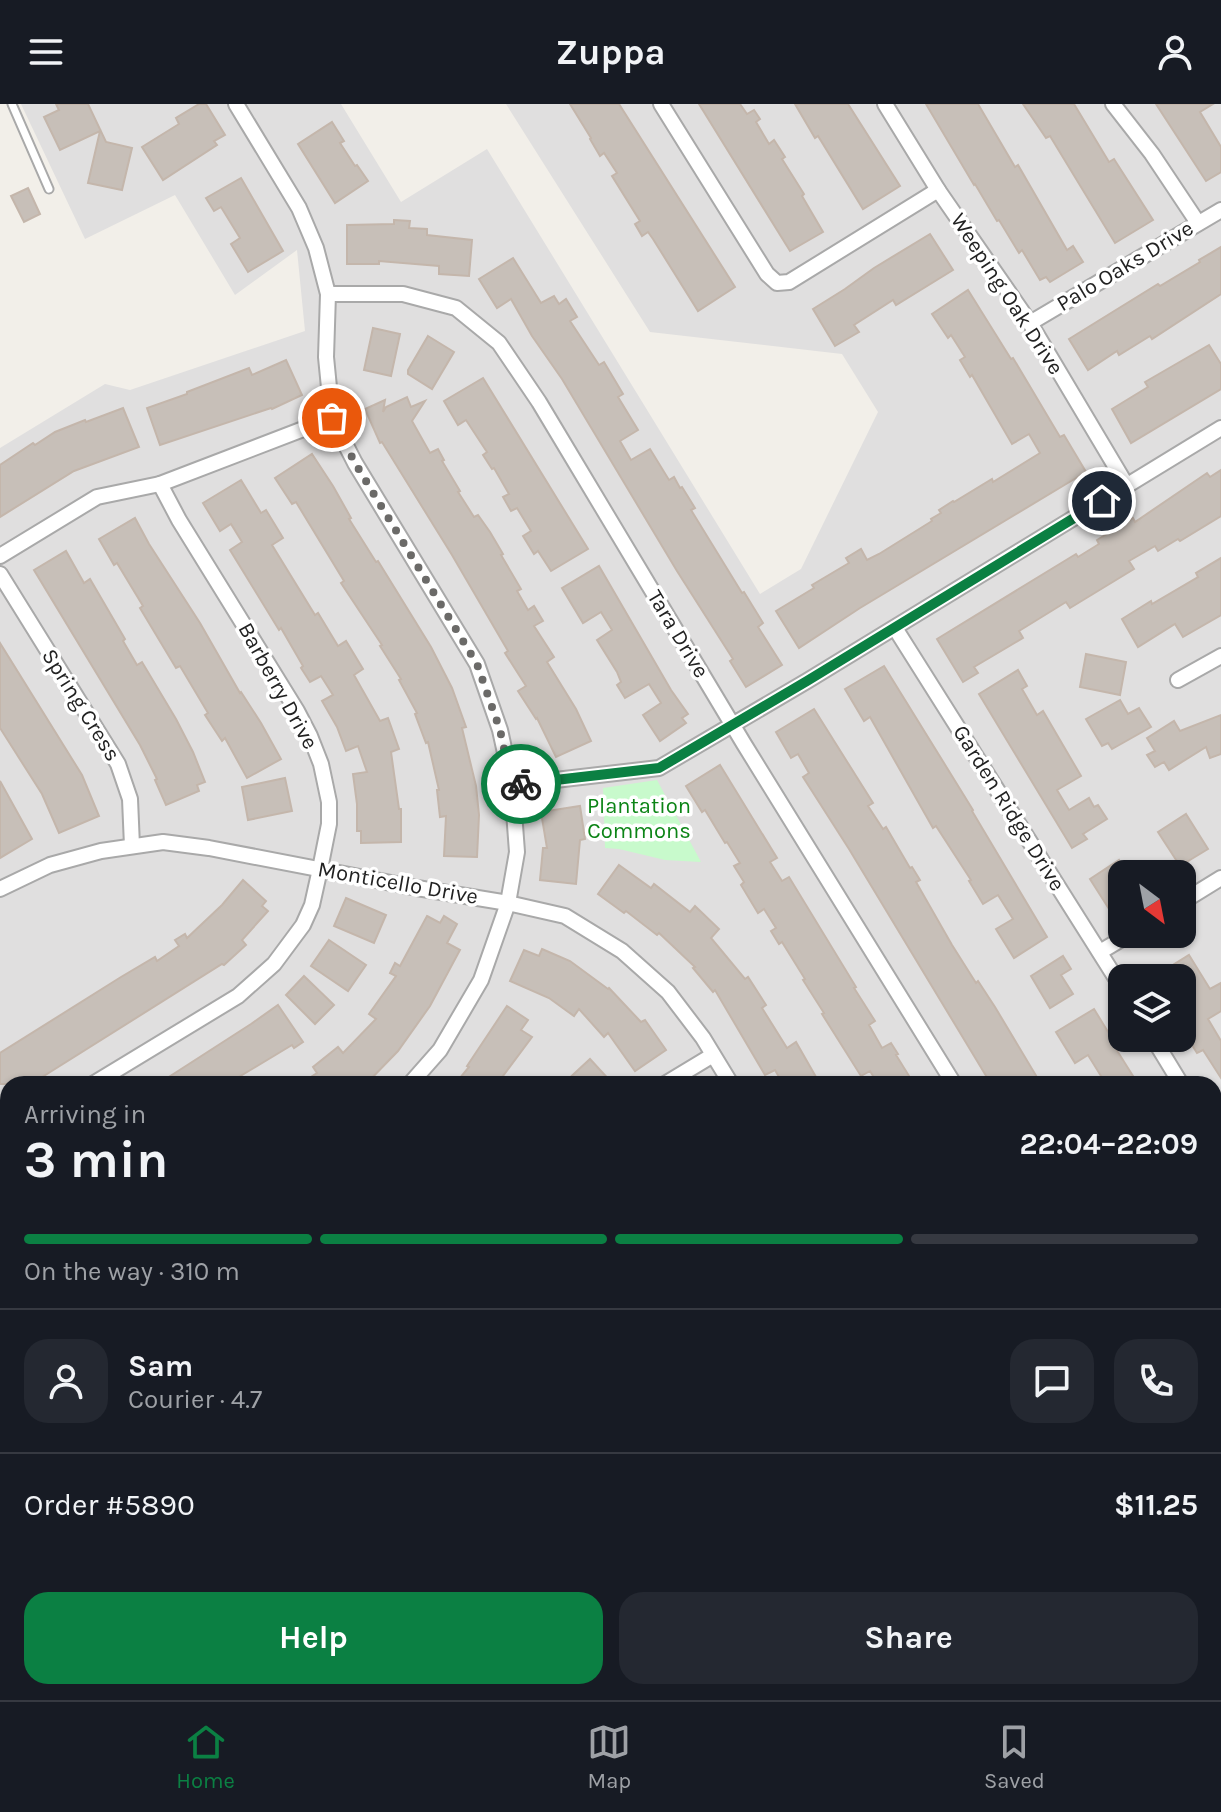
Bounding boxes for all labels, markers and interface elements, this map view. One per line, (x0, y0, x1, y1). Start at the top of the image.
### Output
icon: menu (24, 30, 68, 74)
icon: person (1153, 30, 1197, 74)
text: Zuppa (555, 31, 666, 73)
street label: Weeping Oak Drive (945, 208, 1069, 380)
street label: Palo Oaks Drive (1052, 215, 1198, 317)
pin (298, 384, 366, 452)
icon: bag (310, 396, 354, 440)
pin (1068, 467, 1136, 535)
icon: home (1080, 479, 1124, 523)
street label: Tara Drive (642, 585, 714, 683)
street label: Barberry Drive (232, 618, 324, 754)
street label: Spring Cress (36, 644, 126, 766)
street label: Garden Ridge Drive (948, 720, 1070, 896)
courier (481, 744, 561, 824)
icon: bike (499, 762, 543, 806)
park label: Plantation Commons (587, 793, 691, 844)
street label: Monticello Drive (316, 856, 480, 910)
north arrow (1108, 860, 1196, 948)
map controls (1108, 860, 1196, 1052)
button: layers (1108, 964, 1196, 1052)
text: Arriving in (24, 1099, 146, 1130)
text: 22:04–22:09 (1019, 1126, 1198, 1162)
text: 3 min (24, 1129, 168, 1190)
text: On the way · 310 m (24, 1256, 240, 1287)
button: person (24, 1339, 108, 1423)
button: chat (1010, 1339, 1094, 1423)
button: phone (1114, 1339, 1198, 1423)
text: Sam (128, 1348, 193, 1384)
text: Courier · 4.7 (128, 1384, 262, 1415)
text: Order #5890 (24, 1487, 195, 1523)
text: $11.25 (1114, 1487, 1198, 1523)
button: Help (24, 1592, 603, 1684)
button: Share (619, 1592, 1198, 1684)
tab: Home (176, 1720, 235, 1794)
tab: Map (587, 1720, 631, 1794)
tab: Saved (984, 1720, 1045, 1794)

